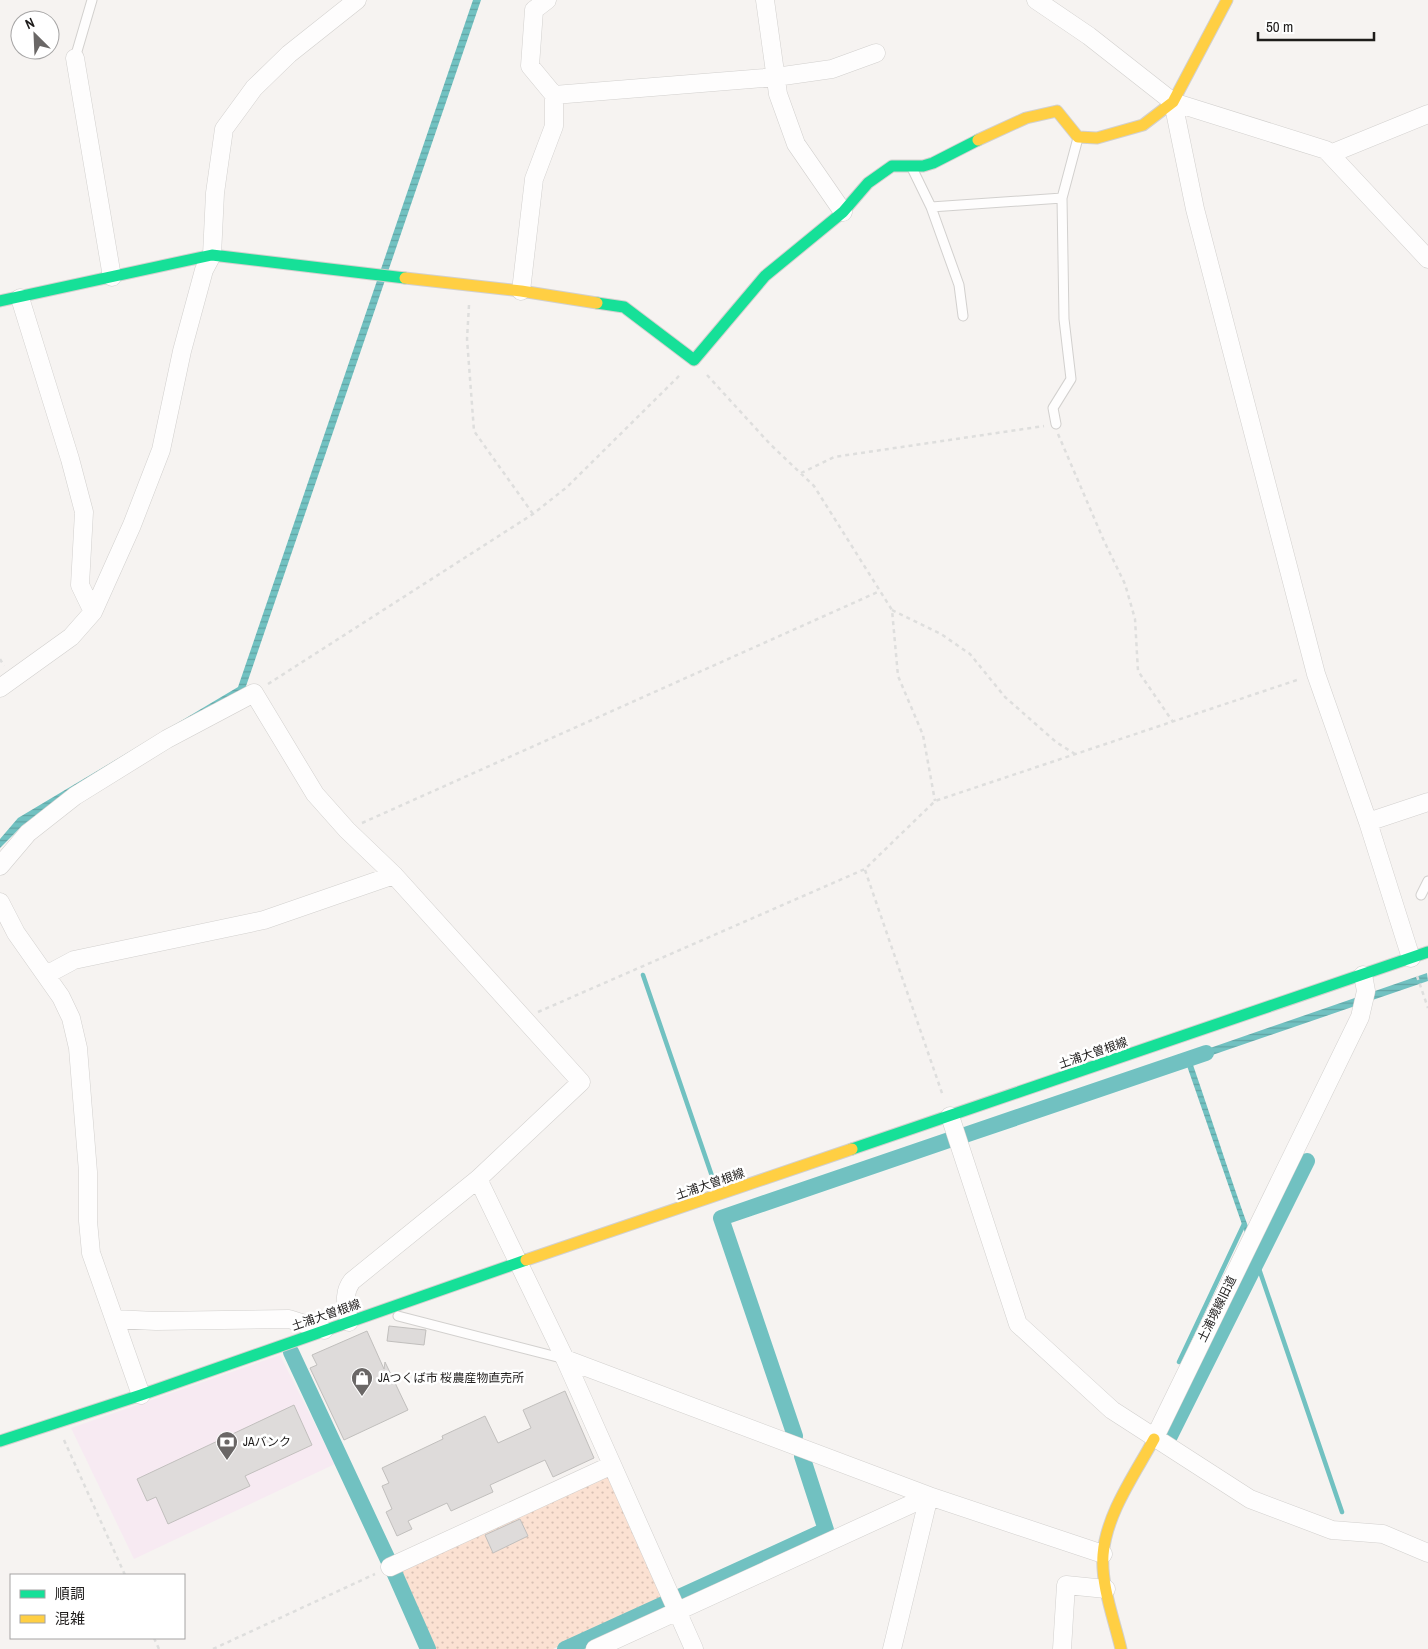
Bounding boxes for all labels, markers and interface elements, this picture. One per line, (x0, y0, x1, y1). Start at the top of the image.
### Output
north arrow (10, 10, 60, 60)
scale bar (1258, 10, 1374, 42)
text: N (22, 13, 37, 33)
text: 50 m (1266, 16, 1293, 37)
street label: 土浦大曽根線 (1056, 1034, 1130, 1072)
street label: 土浦大曽根線 (673, 1165, 747, 1203)
street label: 土浦境線旧道 (1194, 1273, 1240, 1345)
street label: 土浦大曽根線 (289, 1296, 363, 1334)
shop icon: JAつくば市 桜農産物直売所 (350, 1366, 374, 1397)
place label: JAつくば市 桜農産物直売所 (378, 1370, 524, 1386)
bank icon: JAバンク (215, 1430, 239, 1461)
place label: JAバンク (243, 1434, 291, 1450)
legend (10, 1574, 185, 1639)
text: 順調 (55, 1583, 85, 1604)
text: 混雑 (55, 1608, 85, 1629)

